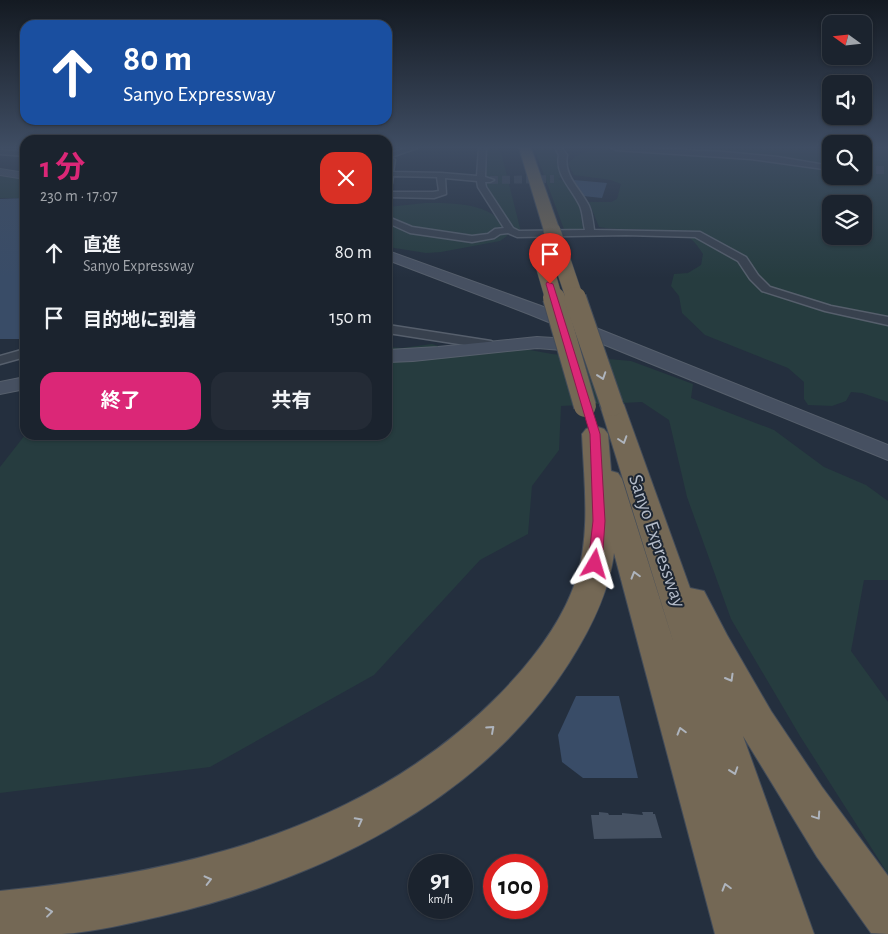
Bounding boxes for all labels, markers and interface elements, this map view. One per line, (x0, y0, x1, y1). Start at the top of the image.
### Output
north arrow (822, 15, 872, 65)
map controls (822, 15, 872, 245)
icon: ahead (40, 40, 105, 105)
text: 80 m (123, 42, 192, 77)
button: sound (822, 75, 872, 125)
text: Sanyo Expressway (123, 83, 276, 105)
button: search (822, 135, 872, 185)
button: close (320, 152, 372, 204)
text: 1 分 (40, 153, 85, 183)
text: 230 m · 17:07 (40, 188, 118, 204)
button: layers (822, 195, 872, 245)
pin (529, 233, 571, 284)
text: 直進 (83, 236, 121, 255)
icon: ahead (40, 239, 68, 267)
icon: arrive (536, 240, 564, 268)
text: 80 m (335, 243, 372, 262)
text: Sanyo Expressway (83, 258, 194, 274)
icon: arrive (40, 304, 68, 332)
text: 150 m (329, 308, 372, 327)
text: 目的地に到着 (83, 311, 197, 330)
one-way arrow (596, 371, 606, 380)
button: 終了 (40, 372, 201, 430)
button: 共有 (211, 372, 372, 430)
one-way arrow (618, 436, 628, 444)
street label: Sanyo Expressway (625, 472, 689, 610)
position arrow (568, 537, 620, 589)
one-way arrow (630, 572, 640, 580)
one-way arrow (724, 673, 734, 682)
one-way arrow (486, 726, 495, 735)
one-way arrow (676, 728, 686, 736)
one-way arrow (728, 766, 738, 774)
one-way arrow (811, 810, 820, 819)
one-way arrow (353, 817, 362, 827)
speed limit sign: 100 (483, 854, 548, 919)
text: 91 (430, 868, 451, 893)
one-way arrow (203, 875, 212, 886)
one-way arrow (722, 884, 732, 892)
text: km/h (428, 893, 453, 905)
one-way arrow (44, 907, 53, 917)

